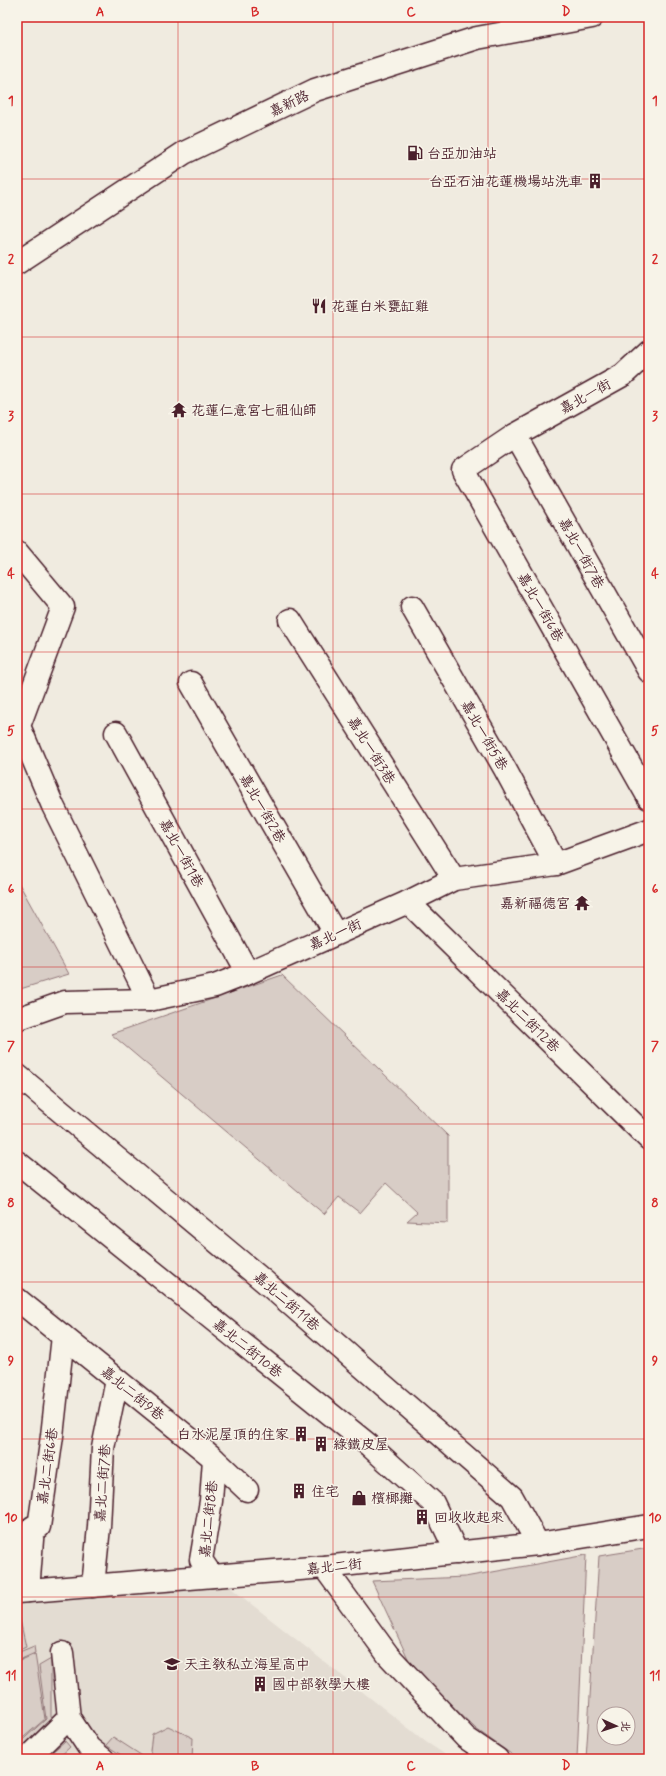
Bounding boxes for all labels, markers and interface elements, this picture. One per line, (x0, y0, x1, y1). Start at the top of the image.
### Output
text: A (96, 4, 104, 21)
text: B (251, 4, 260, 21)
text: C (406, 4, 416, 21)
text: D (562, 4, 571, 21)
street label: 嘉新路 (267, 87, 312, 121)
text: 1 (8, 93, 14, 110)
text: 1 (652, 93, 658, 110)
fuel station icon: 台亞加油站 (406, 144, 424, 162)
place label: 台亞加油站 (427, 145, 497, 163)
building icon: 台亞石油花蓮機場站洗車 (586, 172, 604, 190)
place label: 台亞石油花蓮機場站洗車 (429, 173, 583, 191)
text: 2 (8, 251, 15, 268)
text: 2 (652, 251, 659, 268)
restaurant icon: 花蓮白米甕缸雞 (310, 297, 328, 315)
place label: 花蓮白米甕缸雞 (331, 298, 429, 316)
street label: 嘉北一街 (557, 375, 614, 418)
temple icon: 花蓮仁意宮七祖仙師 (170, 401, 188, 419)
place label: 花蓮仁意宮七祖仙師 (191, 402, 317, 420)
text: 3 (8, 408, 14, 425)
text: 3 (652, 408, 658, 425)
street label: 嘉北一街7巷 (554, 515, 609, 593)
text: 4 (7, 566, 15, 583)
text: 4 (651, 566, 659, 583)
street label: 嘉北一街6巷 (513, 570, 568, 646)
street label: 嘉北一街5巷 (457, 697, 512, 775)
street label: 嘉北一街3巷 (343, 713, 400, 789)
text: 5 (7, 723, 15, 740)
text: 5 (651, 723, 659, 740)
street label: 嘉北一街2巷 (235, 771, 290, 847)
street label: 嘉北一街1巷 (155, 816, 208, 892)
text: 6 (8, 881, 15, 898)
text: 6 (652, 881, 659, 898)
temple icon: 嘉新福德宮 (573, 894, 591, 912)
place label: 嘉新福德宮 (500, 895, 570, 913)
street label: 嘉北一街 (306, 915, 365, 955)
street label: 嘉北二街12巷 (491, 985, 564, 1057)
text: 7 (7, 1038, 15, 1055)
text: 7 (651, 1038, 659, 1055)
text: 8 (7, 1195, 15, 1212)
text: 8 (651, 1195, 659, 1212)
street label: 嘉北二街11巷 (249, 1268, 324, 1336)
street label: 嘉北二街10巷 (209, 1315, 287, 1383)
text: 9 (8, 1353, 15, 1370)
text: 9 (652, 1353, 659, 1370)
street label: 嘉北二街9巷 (97, 1363, 169, 1426)
building icon: 白水泥屋頂的住家 (292, 1425, 310, 1443)
street label: 嘉北二街6巷 (34, 1426, 62, 1506)
place label: 白水泥屋頂的住家 (177, 1426, 289, 1444)
building icon: 綠鐵皮屋 (312, 1435, 330, 1453)
place label: 綠鐵皮屋 (333, 1436, 389, 1454)
street label: 嘉北二街7巷 (91, 1442, 115, 1523)
street label: 嘉北二街8巷 (196, 1478, 222, 1559)
building icon: 住宅 (290, 1482, 308, 1500)
place label: 住宅 (311, 1483, 339, 1501)
shop icon: 檳榔攤 (350, 1489, 368, 1507)
place label: 檳榔攤 (371, 1490, 413, 1508)
building icon: 回收收起來 (413, 1508, 431, 1526)
place label: 回收收起來 (434, 1509, 504, 1527)
text: 10 (4, 1510, 18, 1527)
text: 10 (648, 1510, 662, 1527)
street label: 嘉北二街 (305, 1555, 363, 1579)
school or university icon: 天主教私立海星高中 (163, 1655, 181, 1673)
place label: 天主教私立海星高中 (184, 1656, 310, 1674)
text: 11 (5, 1668, 17, 1685)
text: 11 (649, 1668, 661, 1685)
building icon: 國中部教學大樓 (251, 1675, 269, 1693)
place label: 國中部教學大樓 (272, 1676, 370, 1694)
north arrow (596, 1706, 636, 1746)
text: 北 (618, 1721, 632, 1732)
text: A (96, 1758, 104, 1775)
text: B (251, 1758, 260, 1775)
text: C (406, 1758, 416, 1775)
text: D (562, 1758, 571, 1775)

